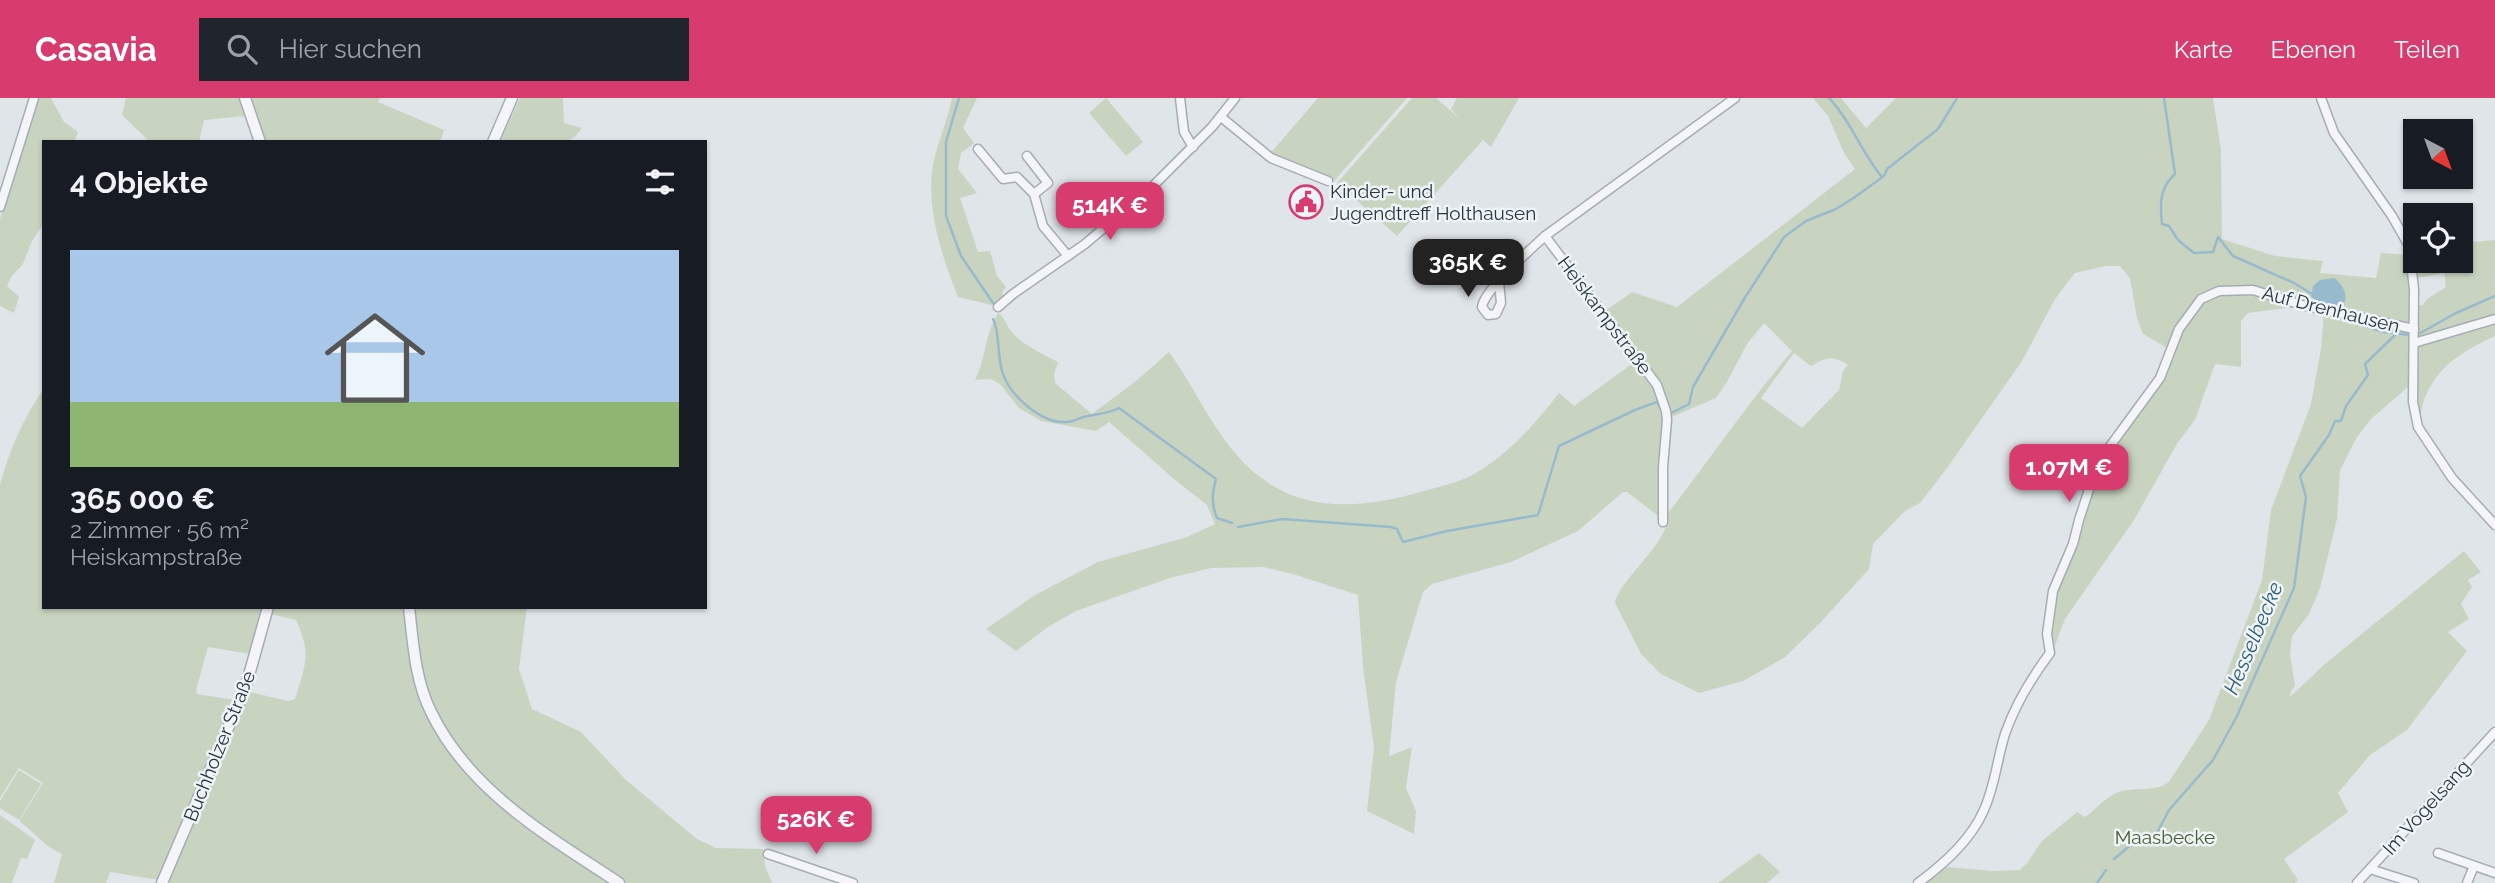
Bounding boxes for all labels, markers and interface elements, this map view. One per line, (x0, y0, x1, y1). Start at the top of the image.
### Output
search box (199, 18, 689, 81)
text: Casavia (35, 30, 157, 69)
icon: search (223, 30, 261, 68)
text: Hier suchen (279, 34, 422, 64)
text: Karte (2174, 35, 2233, 64)
text: Ebenen (2271, 35, 2356, 64)
text: Teilen (2394, 35, 2460, 64)
north arrow (2403, 119, 2473, 189)
map controls (2403, 119, 2473, 273)
icon: filters (641, 163, 679, 201)
text: 4 Objekte (70, 165, 208, 200)
place label: Kinder- und Jugendtreff Holthausen (1330, 180, 1536, 224)
pin: 514K € (1053, 183, 1167, 242)
public building icon: Kinder- und Jugendtreff Holthausen (1287, 183, 1325, 221)
text: 514K € (1072, 191, 1148, 218)
button: locate (2403, 203, 2473, 273)
pin: 365K € (1411, 240, 1525, 299)
text: 365K € (1429, 248, 1507, 275)
street label: Heiskampstraße (1553, 252, 1657, 378)
street label: Auf Drenhausen (2260, 281, 2402, 337)
icon: home (312, 295, 438, 421)
pin: 1.07M € (2004, 444, 2134, 504)
text: 1.07M € (2025, 453, 2113, 480)
text: 365 000 € (70, 481, 215, 516)
text: 2 Zimmer · 56 m² (70, 516, 249, 543)
text: Heiskampstraße (70, 543, 242, 570)
water label: Hesselbecke (2218, 578, 2288, 698)
street label: Buchholzer Straße (179, 667, 259, 825)
street label: Im Vogelsang (2378, 755, 2474, 859)
pin: 526K € (759, 796, 873, 856)
text: 526K € (777, 805, 855, 832)
park label: Maasbecke (2115, 826, 2215, 848)

